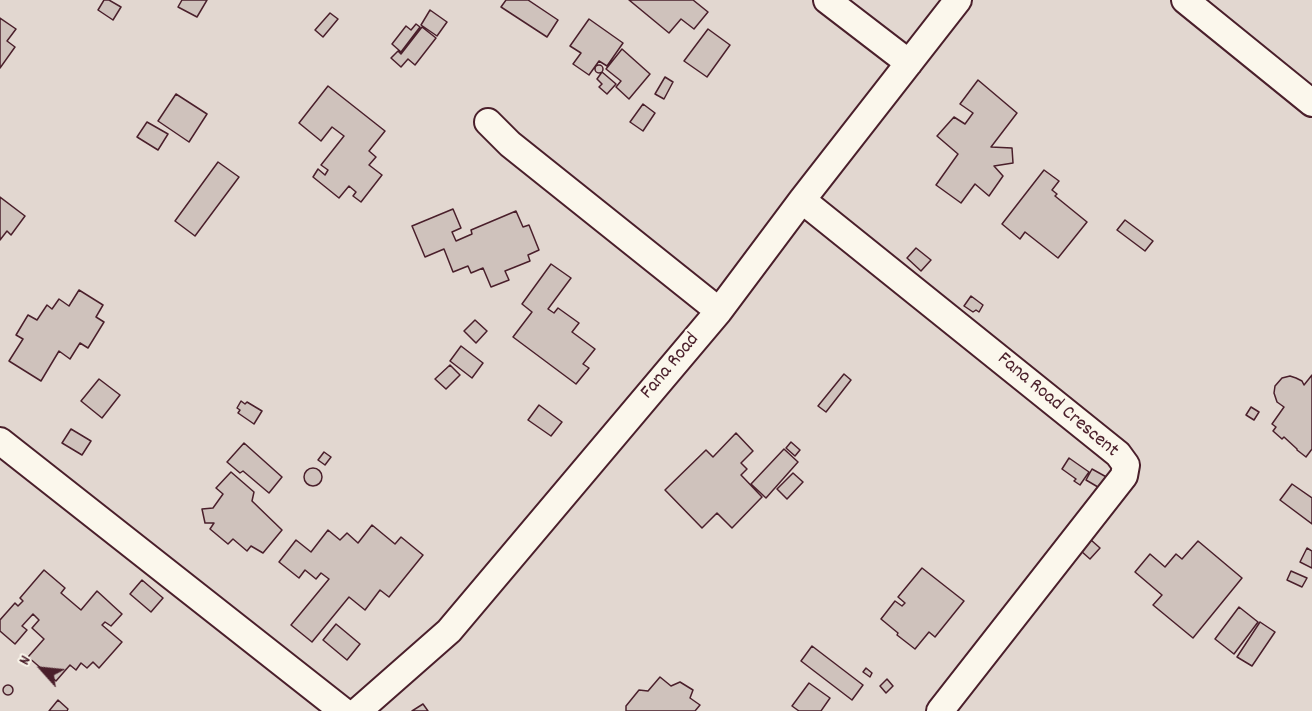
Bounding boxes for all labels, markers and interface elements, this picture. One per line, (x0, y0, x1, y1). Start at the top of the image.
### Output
street label: Fana Road (636, 329, 706, 405)
street label: Fana Road Crescent (991, 348, 1123, 464)
north arrow (12, 639, 72, 699)
text: N (13, 652, 38, 669)

